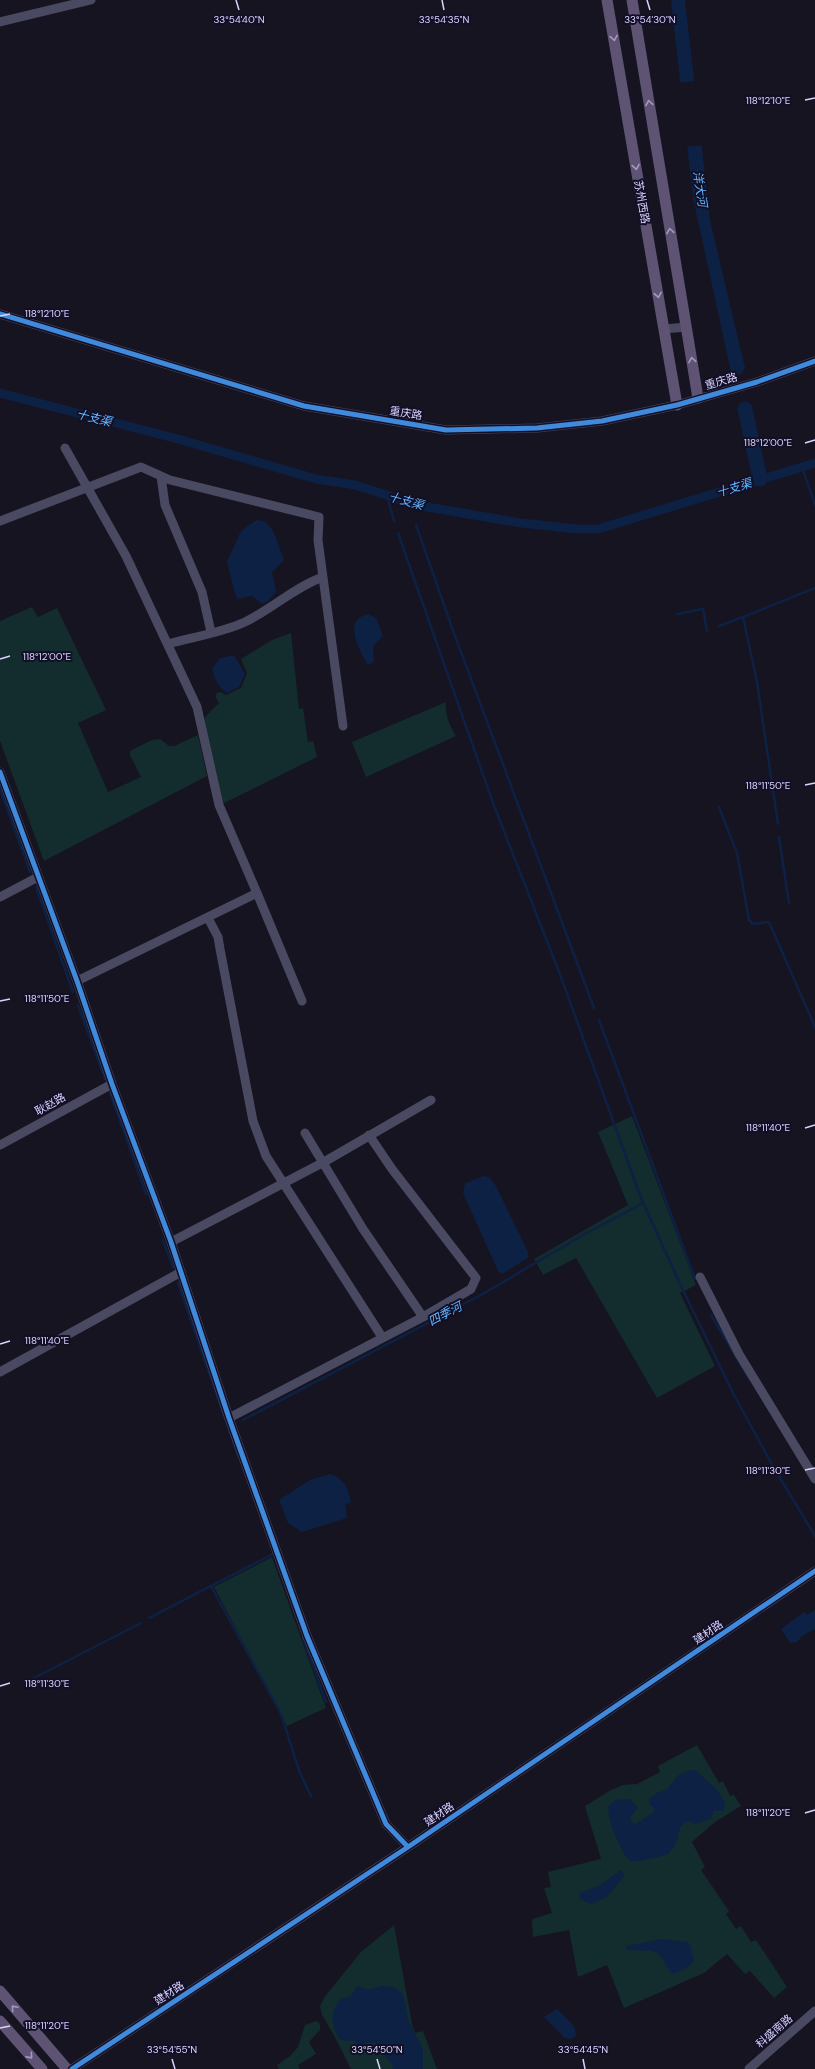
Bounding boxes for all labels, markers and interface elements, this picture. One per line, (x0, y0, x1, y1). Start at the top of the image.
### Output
text: 33°54'40"N (213, 13, 265, 26)
text: 33°54'35"N (419, 13, 469, 26)
text: 33°54'30"N (624, 13, 676, 26)
one-way arrow (609, 35, 617, 42)
text: 118°12'10"E (746, 94, 791, 107)
one-way arrow (645, 100, 654, 106)
one-way arrow (631, 163, 640, 170)
water label: 洋大河 (689, 170, 711, 210)
street label: 苏州西路 (631, 179, 653, 225)
one-way arrow (666, 228, 675, 234)
one-way arrow (653, 292, 662, 298)
text: 118°12'10"E (25, 307, 70, 320)
one-way arrow (688, 356, 697, 363)
street label: 重庆路 (703, 370, 739, 392)
street label: 重庆路 (389, 404, 423, 422)
water label: 十支渠 (75, 406, 115, 431)
text: 118°12'00"E (744, 436, 793, 449)
water label: 十支渠 (714, 475, 755, 501)
water label: 十支渠 (387, 489, 427, 514)
text: 118°12'00"E (23, 650, 72, 663)
text: 118°11'50"E (746, 779, 791, 792)
text: 118°11'50"E (25, 992, 70, 1005)
street label: 耿赵路 (32, 1090, 68, 1118)
text: 118°11'40"E (746, 1121, 791, 1134)
water label: 四季河 (425, 1298, 466, 1330)
text: 118°11'40"E (25, 1334, 70, 1347)
text: 118°11'30"E (746, 1464, 791, 1477)
street label: 建材路 (690, 1617, 726, 1647)
text: 118°11'30"E (25, 1677, 70, 1690)
street label: 建材路 (421, 1799, 457, 1829)
text: 118°11'20"E (746, 1806, 791, 1819)
street label: 建材路 (151, 1978, 187, 2008)
one-way arrow (12, 2005, 19, 2012)
street label: 科盛南路 (753, 2011, 795, 2051)
text: 118°11'20"E (25, 2019, 70, 2032)
text: 33°54'55"N (147, 2043, 197, 2056)
text: 33°54'50"N (351, 2043, 403, 2056)
text: 33°54'45"N (558, 2043, 608, 2056)
one-way arrow (25, 2051, 32, 2058)

